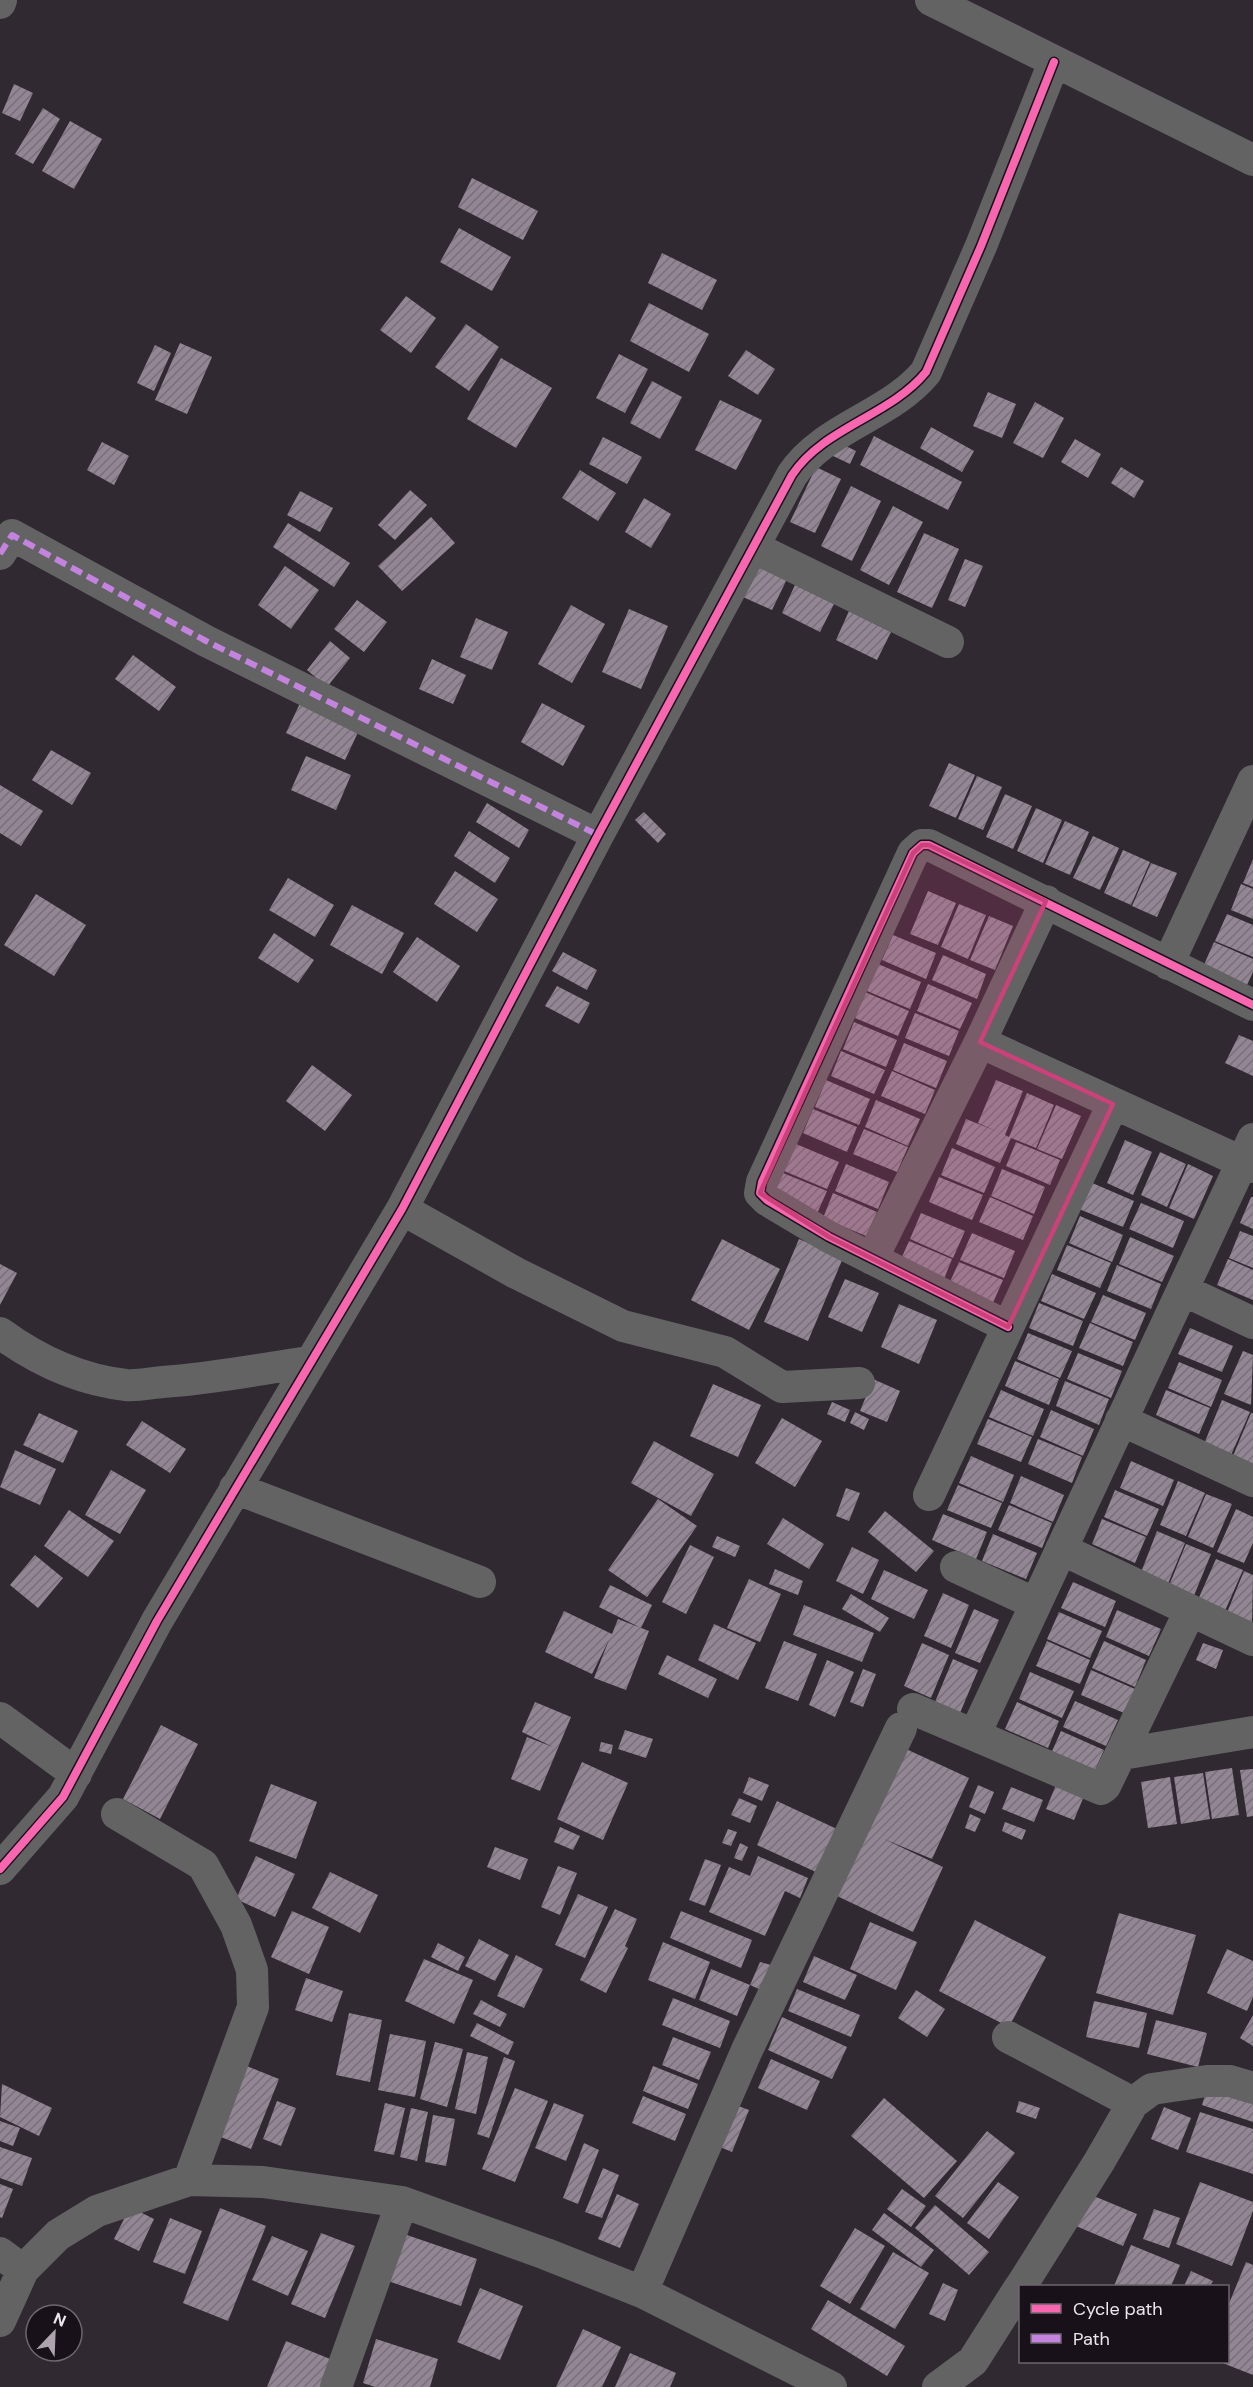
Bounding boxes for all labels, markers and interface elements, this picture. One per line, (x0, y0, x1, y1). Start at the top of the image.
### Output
legend (1019, 2285, 1229, 2363)
text: Cycle path (1073, 2297, 1163, 2321)
north arrow (24, 2303, 84, 2363)
text: N (50, 2308, 69, 2332)
text: Path (1073, 2327, 1110, 2351)

